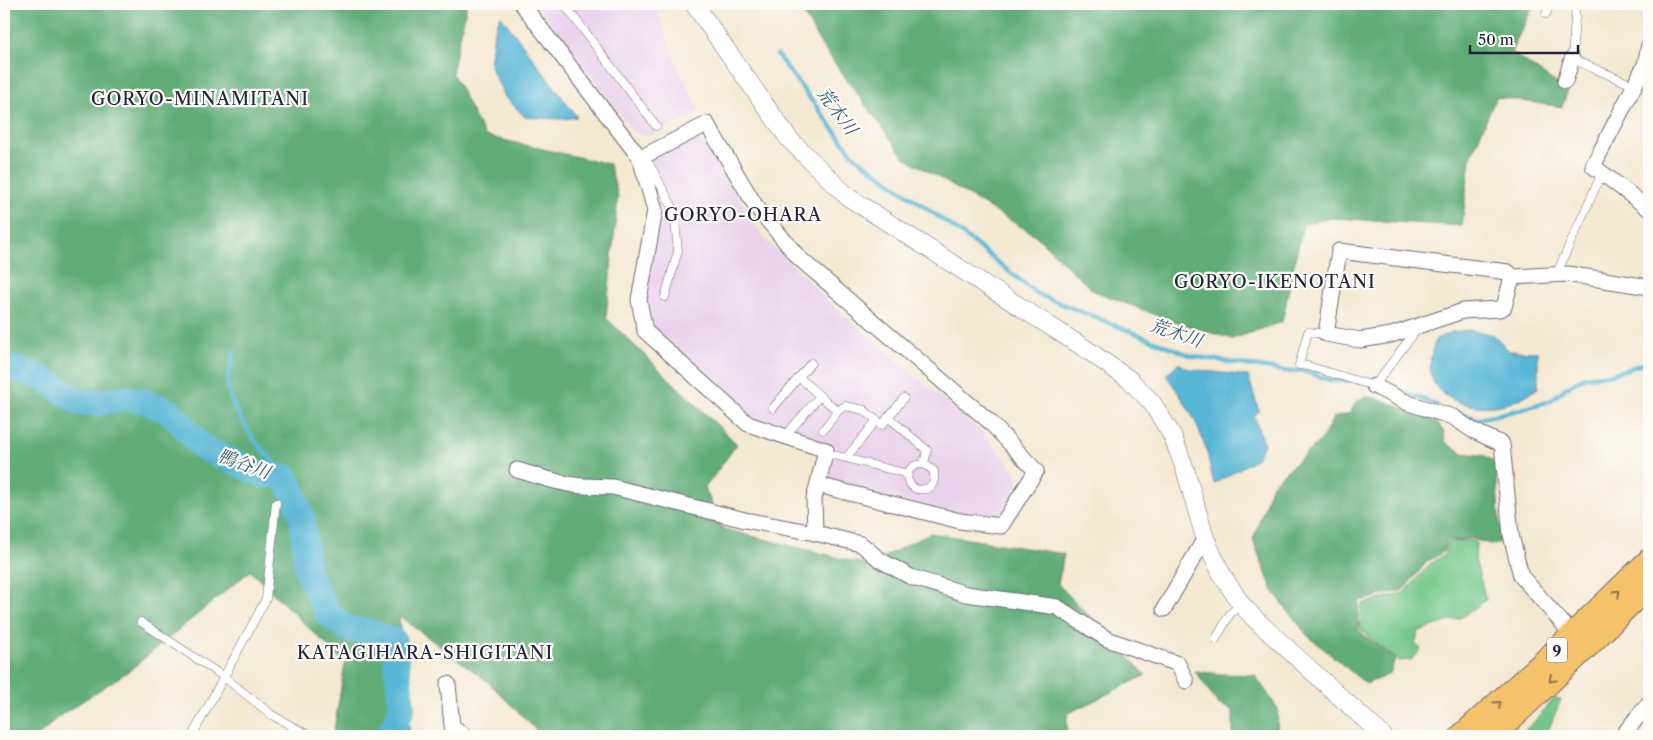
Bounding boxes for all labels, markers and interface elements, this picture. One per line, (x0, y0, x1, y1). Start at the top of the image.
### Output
scale bar (1470, 22, 1578, 54)
text: 50 m (1478, 30, 1514, 49)
water label: 荒木川 (812, 83, 863, 141)
district label: GORYO-MINAMITANI (91, 88, 309, 110)
district label: GORYO-OHARA (664, 204, 822, 226)
district label: GORYO-IKENOTANI (1174, 271, 1376, 293)
water label: 荒木川 (1147, 314, 1207, 353)
water label: 鴨谷川 (215, 444, 275, 484)
one-way arrow (1611, 589, 1620, 598)
road number: 9 (1547, 638, 1567, 662)
district label: KATAGIHARA-SHIGITANI (297, 642, 553, 664)
one-way arrow (1548, 673, 1557, 682)
one-way arrow (1493, 701, 1502, 710)

